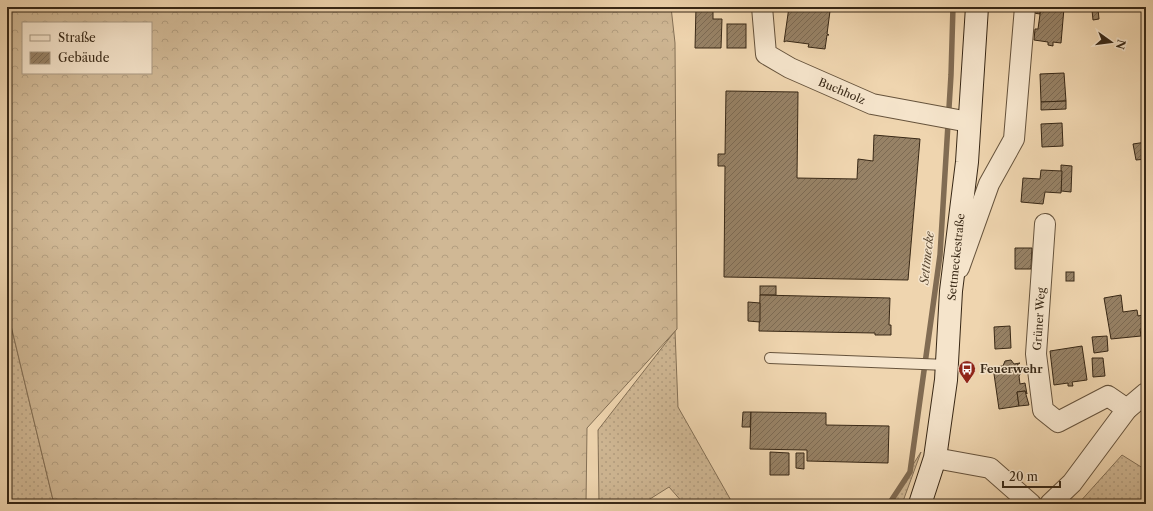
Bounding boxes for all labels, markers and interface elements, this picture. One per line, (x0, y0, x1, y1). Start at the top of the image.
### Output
legend (22, 22, 152, 74)
north arrow (1091, 22, 1131, 62)
text: Straße (58, 30, 96, 45)
text: N (1113, 38, 1129, 51)
text: Gebäude (58, 50, 110, 65)
street label: Buchholz (816, 75, 868, 107)
street label: Settmeckestraße (944, 213, 968, 301)
water label: Settmecke (916, 229, 937, 286)
street label: Grüner Weg (1030, 287, 1048, 351)
bus stop icon: Feuerwehr (957, 359, 977, 384)
place label: Feuerwehr (980, 362, 1043, 376)
scale bar (1003, 463, 1060, 489)
text: 20 m (1009, 469, 1038, 484)

